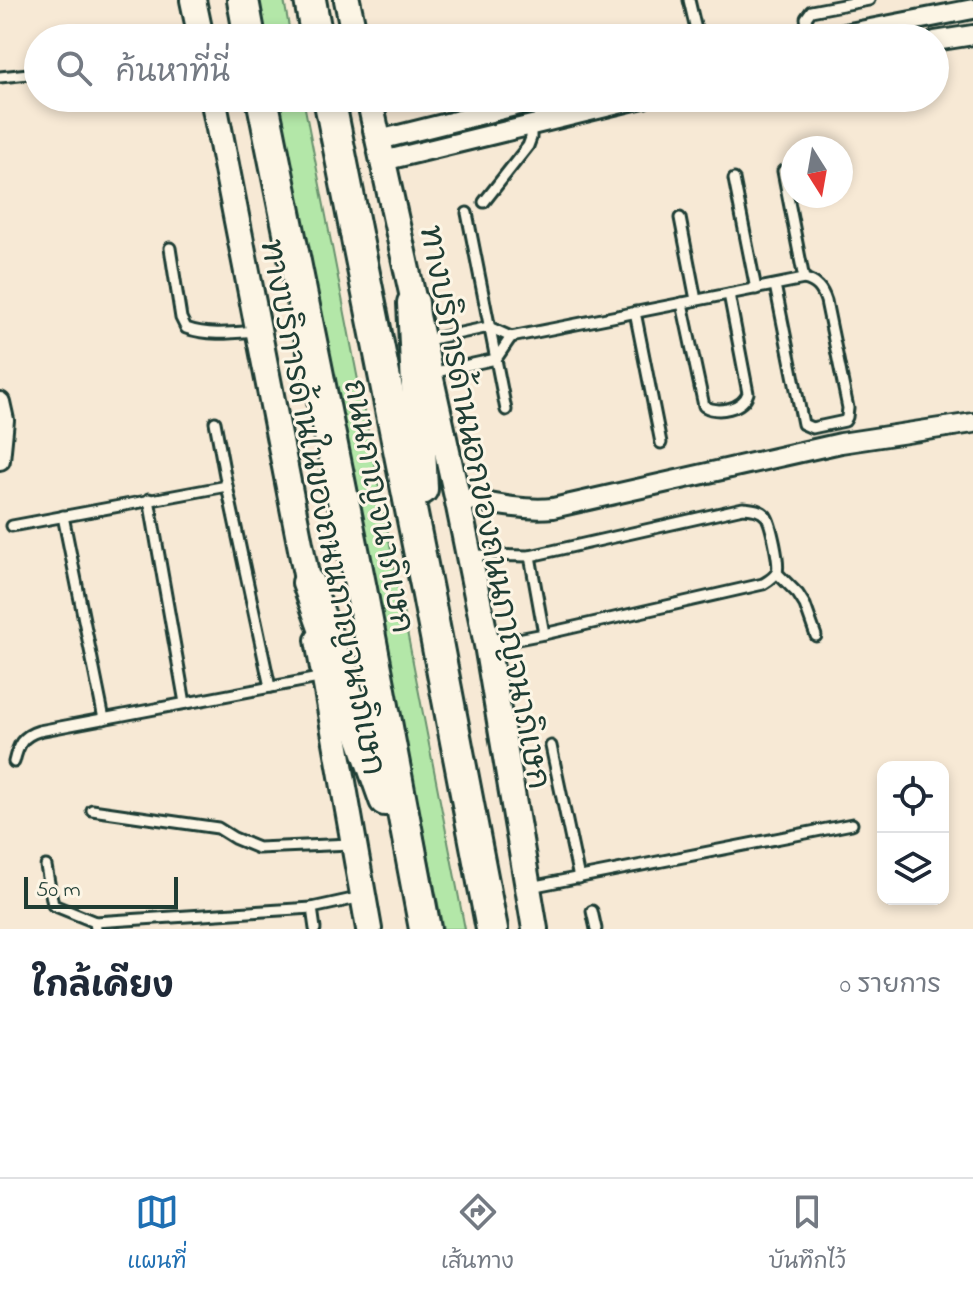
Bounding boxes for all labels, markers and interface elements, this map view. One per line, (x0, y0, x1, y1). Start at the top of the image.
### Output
search box (24, 24, 949, 112)
icon: search (52, 46, 96, 90)
text: ค้นหาที่นี่ (116, 52, 230, 96)
north arrow (781, 136, 853, 208)
street label: ทางบริการด้านนอกของถนนกาญจนาภิเษก (405, 222, 561, 794)
street label: ทางบริการด้านในของถนนกาญจนาภิเษก (245, 235, 397, 780)
street label: ถนนกาญจนาภิเษก (329, 376, 424, 638)
map controls (877, 761, 949, 905)
button: locate (877, 761, 949, 833)
button: layers (877, 833, 949, 905)
scale bar (24, 873, 178, 909)
text: 50 m (36, 875, 81, 907)
text: ใกล้เคียง (32, 963, 174, 1013)
text: 0 รายการ (840, 967, 941, 1005)
tab: แผนที่ (127, 1190, 187, 1279)
tab: เส้นทาง (441, 1190, 514, 1279)
tab: บันทึกไว้ (768, 1190, 846, 1279)

